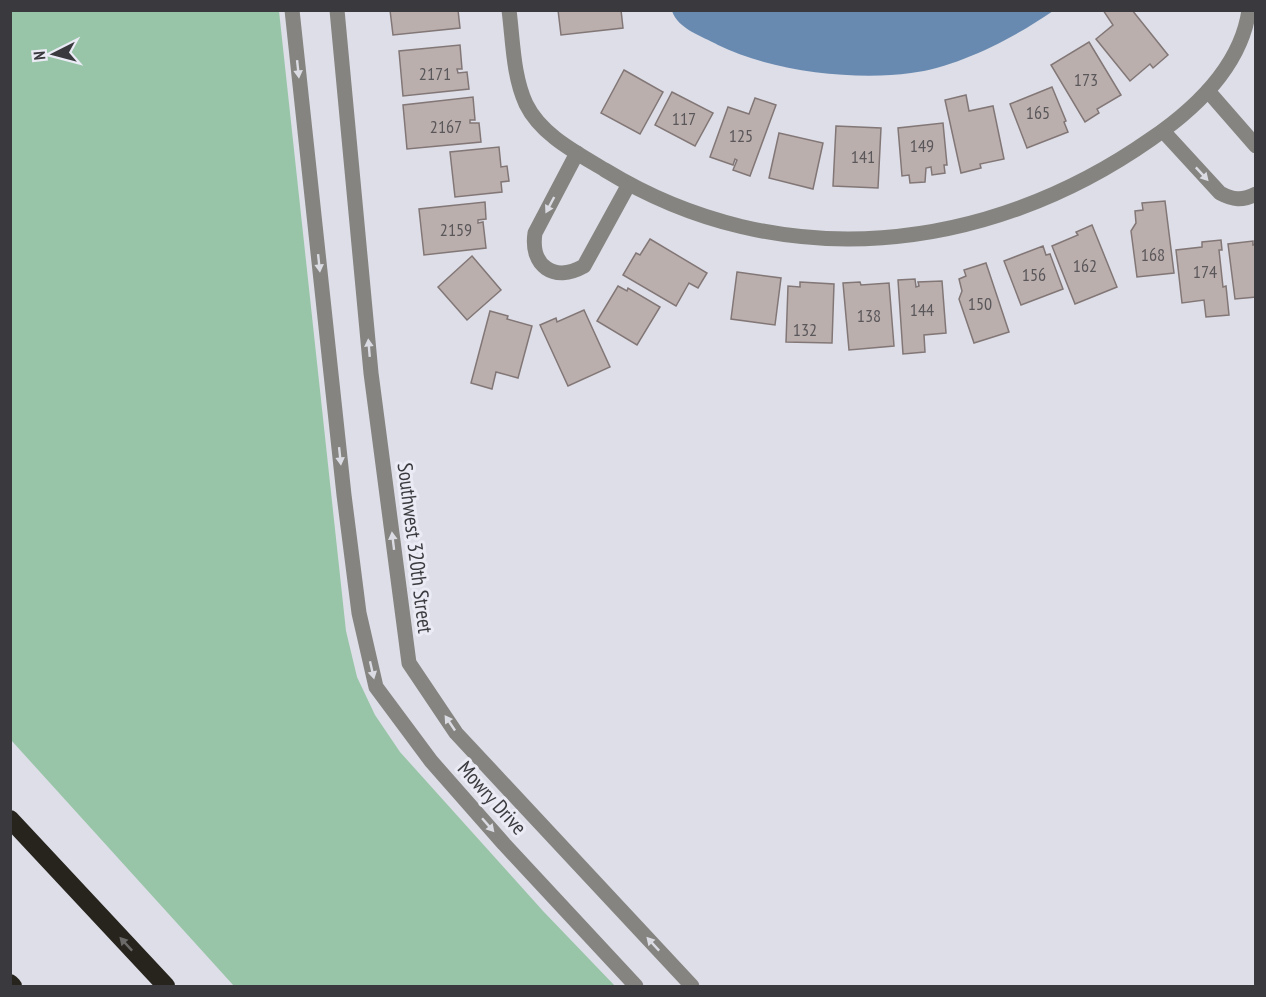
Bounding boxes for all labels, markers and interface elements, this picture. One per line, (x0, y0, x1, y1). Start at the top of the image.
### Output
north arrow (24, 24, 84, 84)
text: N (29, 50, 49, 61)
one-way arrow (294, 59, 303, 78)
house number: 2171 (419, 62, 451, 85)
house number: 173 (1074, 68, 1098, 91)
house number: 165 (1026, 101, 1050, 124)
house number: 117 (672, 107, 696, 130)
house number: 2167 (430, 115, 462, 138)
house number: 125 (729, 124, 753, 147)
house number: 149 (910, 134, 934, 157)
house number: 141 (851, 145, 875, 168)
one-way arrow (1195, 167, 1209, 182)
one-way arrow (545, 197, 555, 214)
house number: 2159 (440, 218, 472, 241)
house number: 168 (1141, 243, 1165, 266)
one-way arrow (314, 253, 324, 272)
house number: 162 (1073, 254, 1097, 277)
house number: 174 (1193, 260, 1217, 283)
house number: 156 (1022, 263, 1046, 286)
house number: 150 (968, 292, 992, 315)
house number: 144 (910, 298, 934, 321)
house number: 138 (857, 304, 881, 327)
house number: 132 (793, 318, 817, 341)
one-way arrow (364, 338, 374, 357)
one-way arrow (335, 447, 345, 466)
street label: Southwest 320th Street (392, 461, 439, 635)
one-way arrow (389, 532, 398, 551)
one-way arrow (368, 661, 378, 679)
one-way arrow (444, 715, 455, 731)
street label: Mowry Drive (452, 755, 533, 840)
one-way arrow (481, 817, 494, 832)
one-way arrow (119, 936, 133, 951)
one-way arrow (646, 937, 660, 951)

